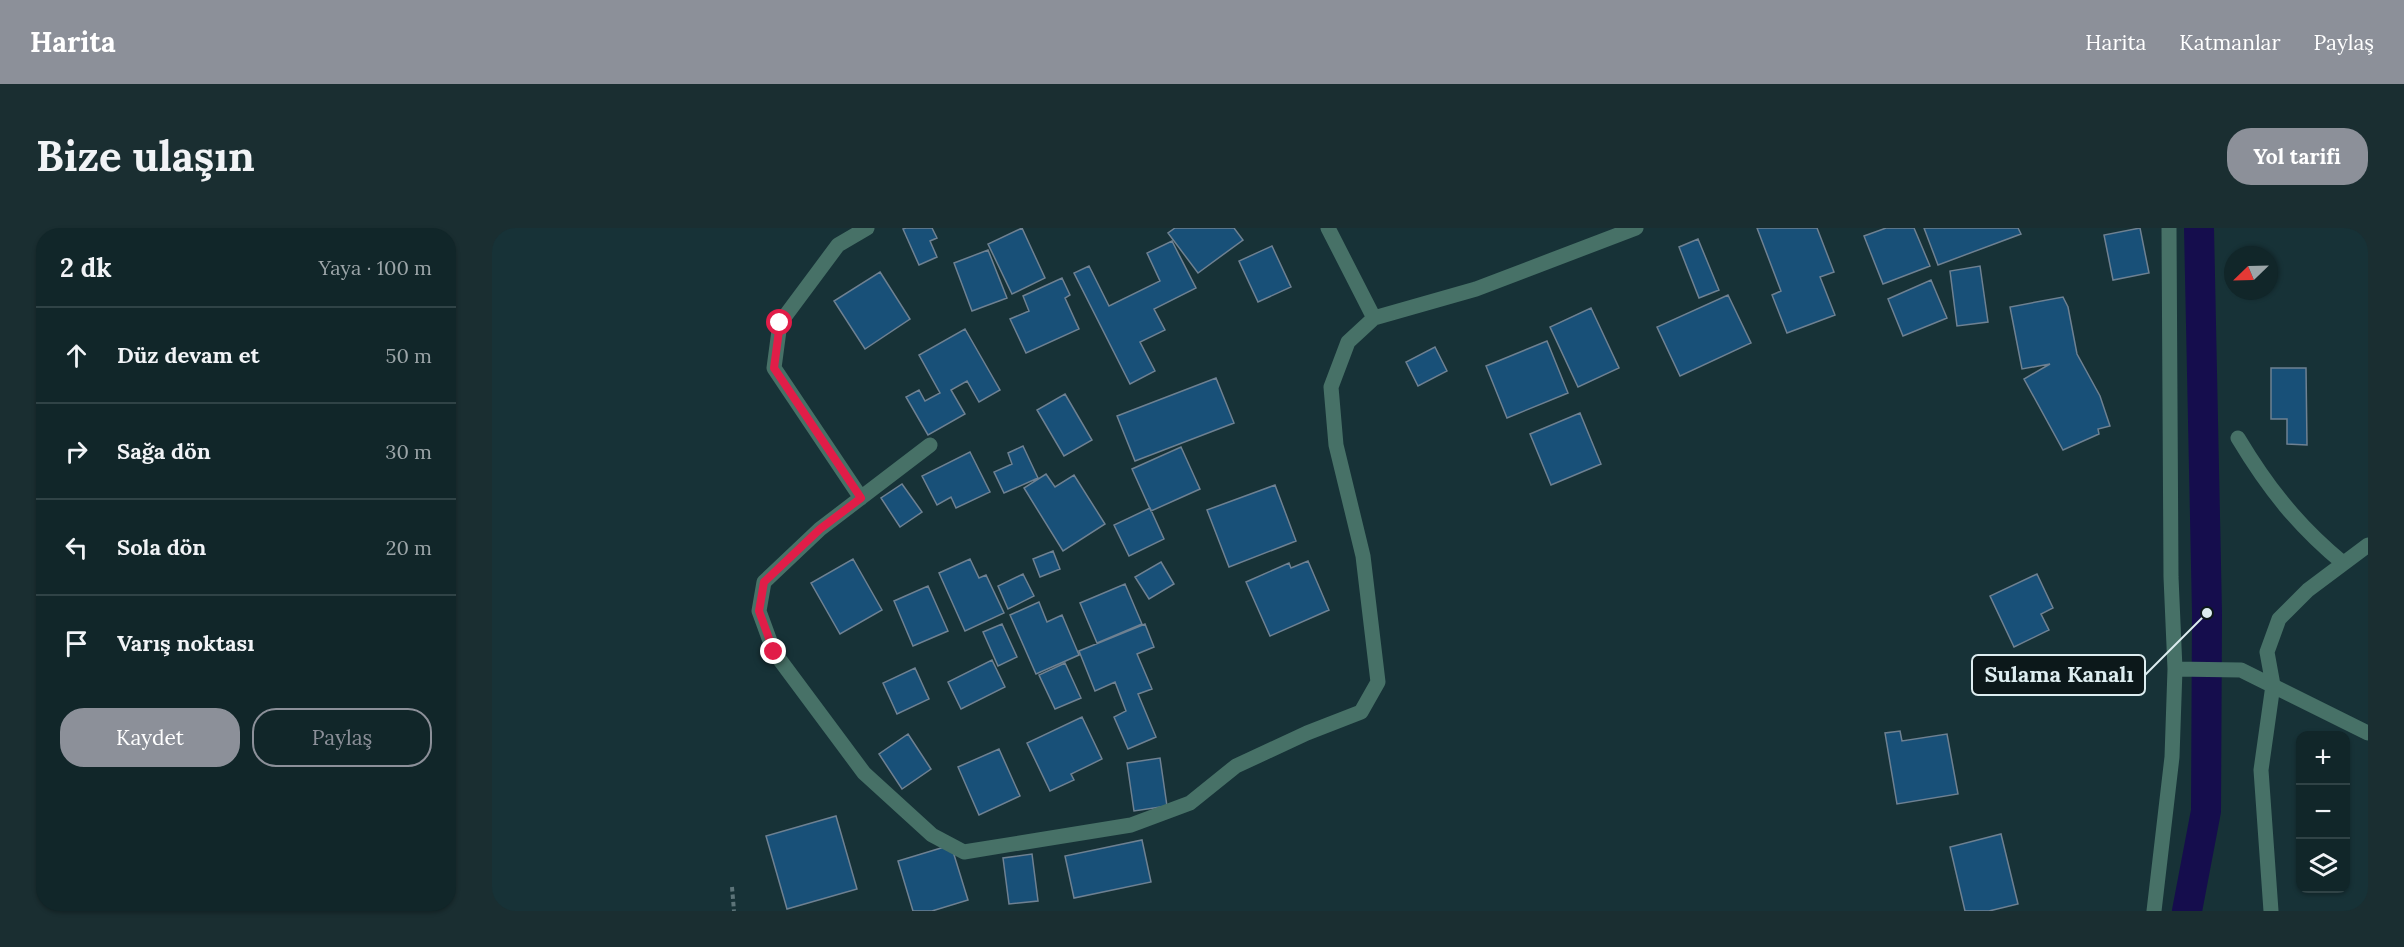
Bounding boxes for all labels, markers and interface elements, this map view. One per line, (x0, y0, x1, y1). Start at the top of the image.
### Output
text: Harita (30, 24, 116, 60)
text: Harita (2085, 29, 2146, 56)
text: Katmanlar (2179, 29, 2281, 56)
text: Paylaş (2314, 29, 2374, 56)
button: Yol tarifi (2227, 128, 2368, 185)
text: Bize ulaşın (36, 129, 255, 183)
north arrow (2224, 246, 2278, 300)
text: 2 dk (60, 251, 112, 284)
text: Yaya · 100 m (319, 255, 432, 280)
route start (766, 309, 792, 335)
icon: ahead (60, 339, 93, 372)
text: Düz devam et (117, 341, 260, 369)
text: 50 m (386, 343, 432, 368)
icon: right (60, 435, 93, 468)
text: Sağa dön (117, 437, 211, 465)
text: 30 m (385, 439, 432, 464)
icon: left (60, 531, 93, 564)
text: Sola dön (117, 533, 206, 561)
text: 20 m (386, 535, 432, 560)
icon: arrive (60, 627, 93, 660)
text: Varış noktası (117, 629, 254, 657)
route end (760, 638, 786, 664)
callout: Sulama Kanalı (1972, 655, 2145, 695)
text: Sulama Kanalı (1984, 660, 2134, 688)
button: Kaydet (60, 708, 240, 767)
button: Paylaş (252, 708, 432, 767)
map controls (2296, 731, 2350, 893)
button: + (2296, 731, 2350, 785)
button: − (2296, 785, 2350, 839)
button: layers (2296, 839, 2350, 893)

